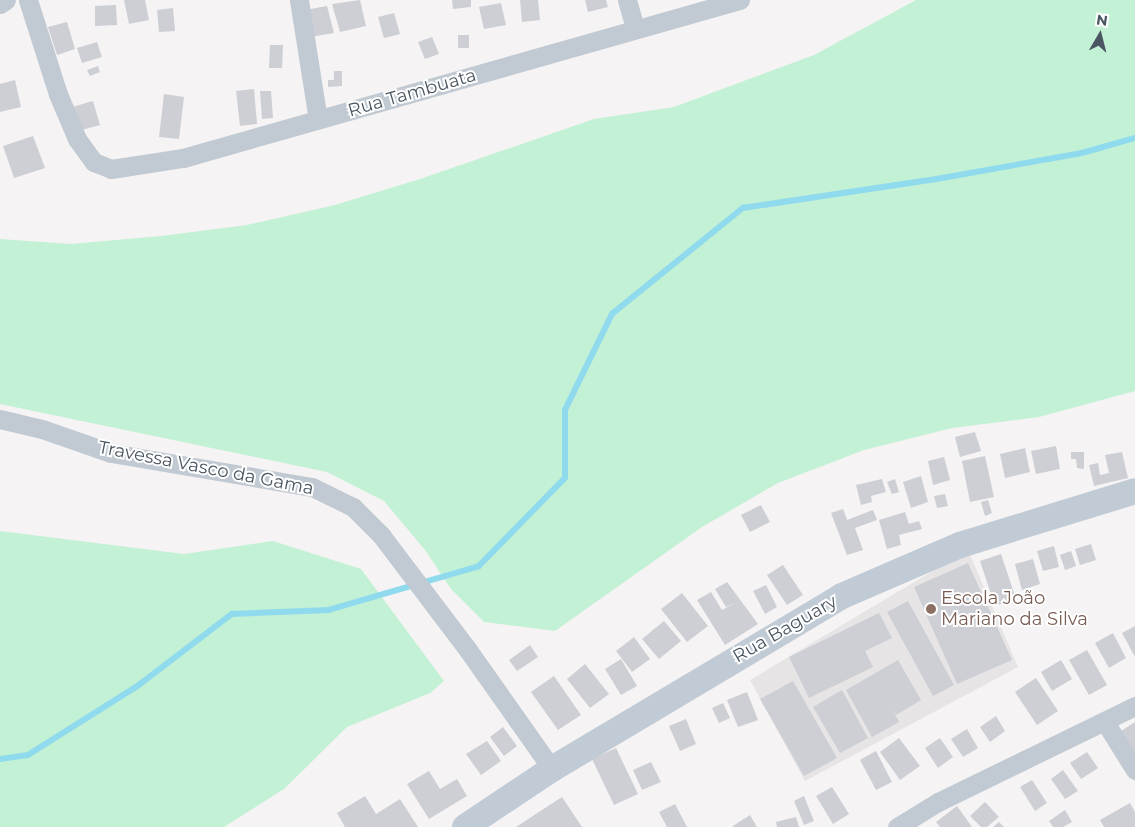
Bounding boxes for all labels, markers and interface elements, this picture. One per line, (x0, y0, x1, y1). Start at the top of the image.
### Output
north arrow (1075, 10, 1125, 60)
text: N (1095, 10, 1109, 30)
street label: Rua Tambuata (345, 64, 479, 122)
street label: Travessa Vasco da Gama (96, 437, 316, 499)
place label: Escola João Mariano da Silva (941, 588, 1088, 630)
street label: Rua Baguary (729, 591, 841, 667)
marker: Escola João Mariano da Silva (925, 603, 937, 615)

